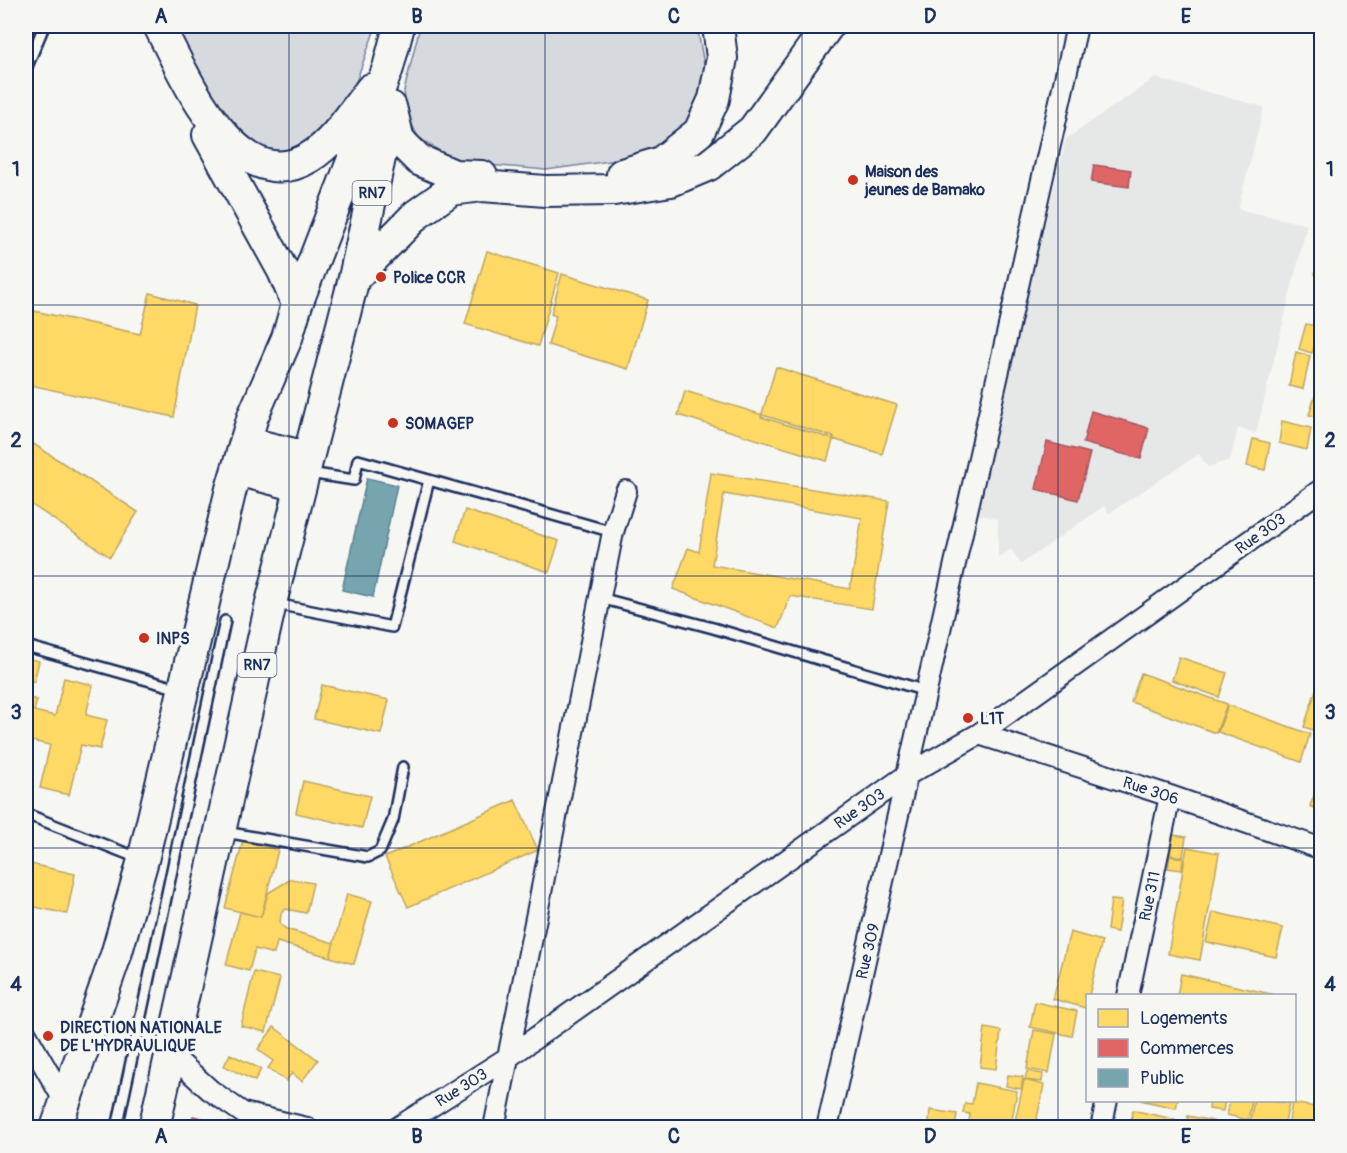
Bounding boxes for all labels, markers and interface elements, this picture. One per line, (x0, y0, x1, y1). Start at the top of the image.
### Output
text: A (155, 4, 168, 29)
text: B (411, 4, 423, 29)
text: C (668, 4, 680, 29)
text: D (924, 4, 937, 29)
text: E (1181, 4, 1192, 29)
text: 1 (12, 157, 20, 182)
text: 1 (1326, 157, 1334, 182)
place label: Maison des jeunes de Bamako (864, 162, 985, 200)
marker: Maison des jeunes de Bamako (846, 173, 860, 187)
road number: RN7 (352, 181, 392, 205)
place label: Police CCR (393, 268, 466, 288)
marker: Police CCR (374, 270, 388, 284)
place label: SOMAGEP (405, 414, 474, 434)
marker: SOMAGEP (386, 416, 400, 430)
text: 2 (10, 428, 22, 453)
text: 2 (1324, 428, 1336, 453)
street label: Rue 303 (1231, 509, 1290, 559)
place label: INPS (156, 629, 190, 649)
marker: INPS (137, 631, 151, 645)
road number: RN7 (238, 653, 276, 677)
text: 3 (10, 700, 22, 725)
text: 3 (1324, 700, 1336, 725)
place label: L1T (980, 709, 1004, 729)
marker: L1T (961, 711, 975, 725)
street label: Rue 306 (1120, 773, 1181, 809)
street label: Rue 303 (830, 784, 889, 833)
street label: Rue 311 (1135, 870, 1165, 923)
street label: Rue 309 (852, 921, 884, 981)
text: 4 (10, 972, 22, 997)
text: 4 (1324, 972, 1336, 997)
legend (1086, 994, 1296, 1102)
text: Logements (1140, 1007, 1227, 1030)
place label: DIRECTION NATIONALE DE L'HYDRAULIQUE (60, 1018, 223, 1056)
marker: DIRECTION NATIONALE DE L'HYDRAULIQUE (41, 1029, 55, 1043)
text: Commerces (1140, 1037, 1234, 1060)
street label: Rue 303 (432, 1064, 491, 1112)
text: Public (1140, 1067, 1184, 1090)
text: A (155, 1124, 168, 1149)
text: B (411, 1124, 423, 1149)
text: C (668, 1124, 680, 1149)
text: D (924, 1124, 937, 1149)
text: E (1181, 1124, 1192, 1149)

